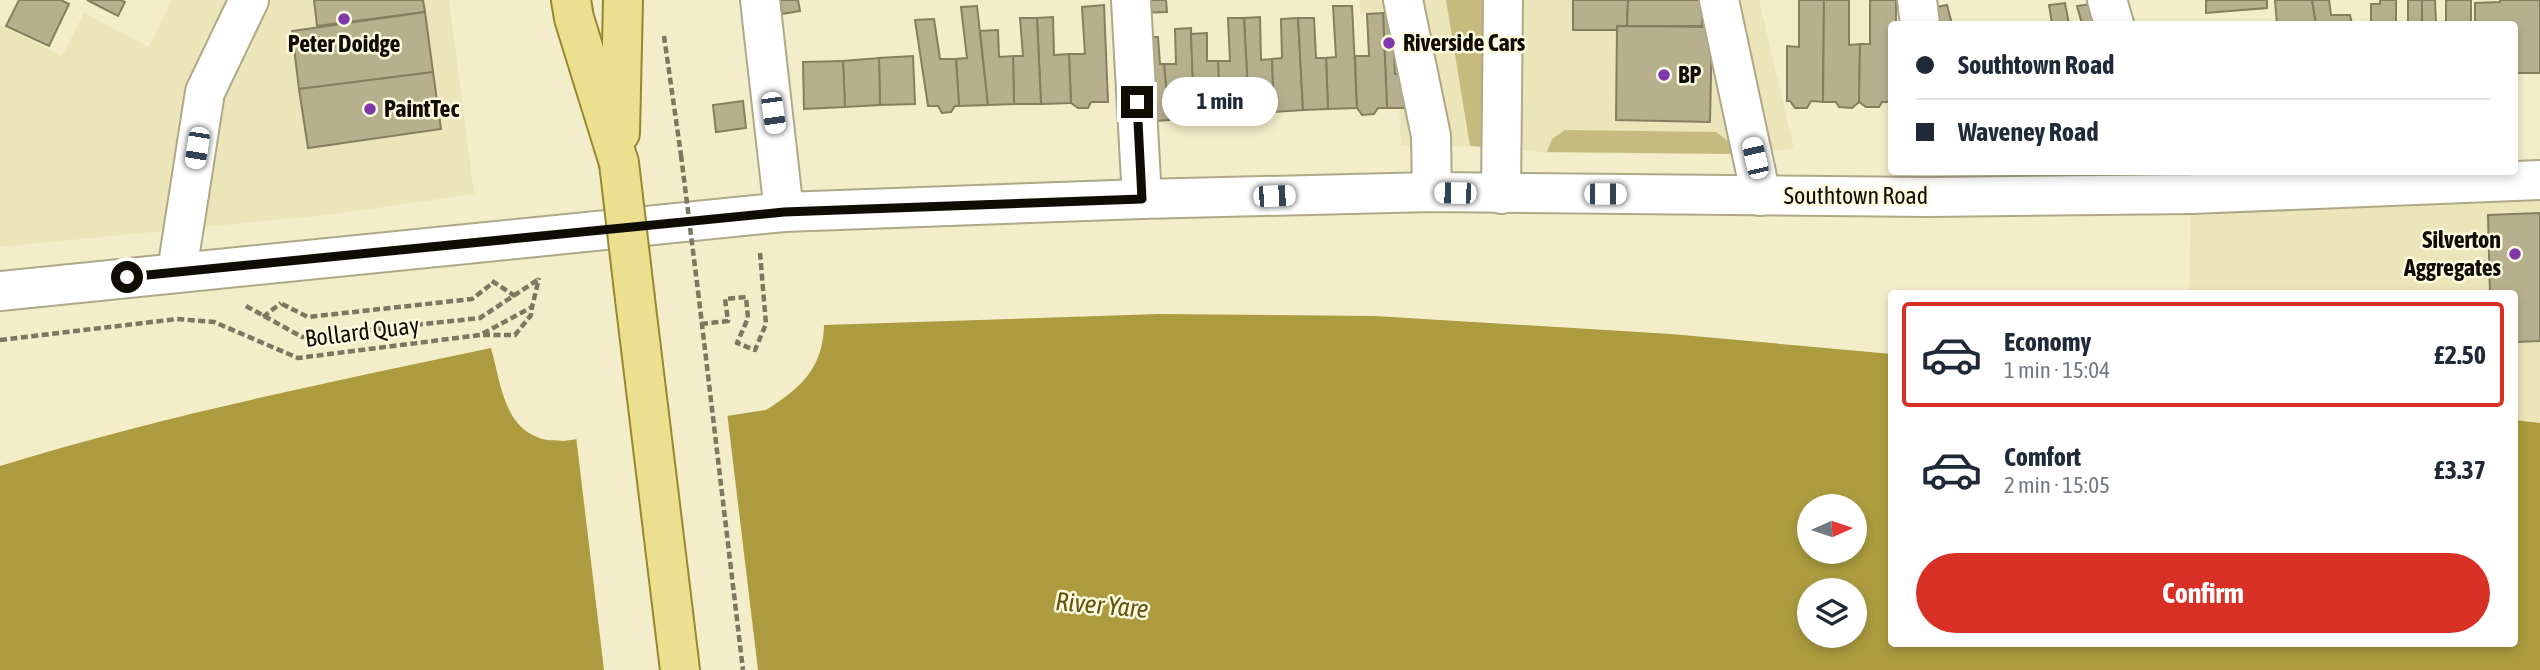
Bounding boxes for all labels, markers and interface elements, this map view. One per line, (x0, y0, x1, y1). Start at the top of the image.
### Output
marker: Peter Doidge (336, 11, 352, 27)
place label: Riverside Cars (1403, 29, 1526, 56)
place label: Peter Doidge (288, 30, 400, 57)
marker: Riverside Cars (1381, 35, 1397, 51)
text: Southtown Road (1958, 50, 2114, 80)
place label: BP (1678, 61, 1701, 88)
marker: BP (1656, 67, 1672, 83)
callout: 1 min (1162, 78, 1277, 126)
route end (1121, 86, 1153, 118)
text: 1 min (1197, 88, 1243, 114)
car (760, 91, 787, 135)
place label: PaintTec (384, 95, 459, 122)
marker: PaintTec (362, 101, 378, 117)
text: Waveney Road (1958, 117, 2098, 147)
car (184, 126, 211, 170)
car (1741, 135, 1770, 181)
car (1434, 182, 1477, 204)
street label: Southtown Road (1784, 182, 1928, 209)
car (1585, 184, 1627, 205)
car (1253, 185, 1296, 207)
place label: Silverton Aggregates (2403, 226, 2502, 281)
marker: Silverton Aggregates (2507, 246, 2523, 262)
route start (111, 261, 143, 293)
street label: Bollard Quay (303, 311, 421, 352)
icon: car (1920, 323, 1983, 386)
text: Economy (2004, 327, 2091, 357)
text: £2.50 (2434, 340, 2486, 370)
text: 1 min · 15:04 (2004, 357, 2110, 383)
icon: car (1920, 438, 1983, 501)
text: Comfort (2004, 442, 2081, 472)
text: £3.37 (2434, 455, 2486, 485)
text: 2 min · 15:05 (2004, 472, 2110, 498)
north arrow (1797, 494, 1867, 564)
map controls (1797, 494, 1867, 648)
button: Confirm (1916, 553, 2490, 633)
button: layers (1797, 578, 1867, 648)
water label: River Yare (1054, 586, 1150, 624)

